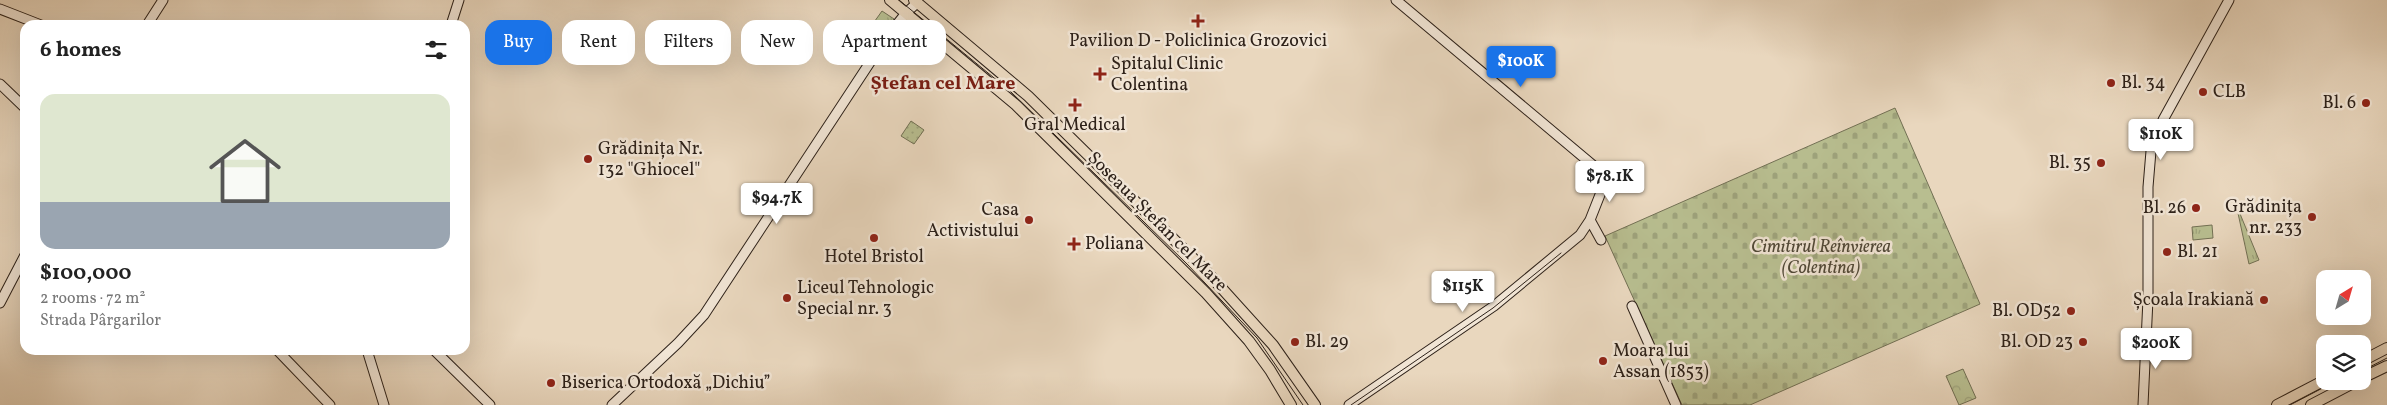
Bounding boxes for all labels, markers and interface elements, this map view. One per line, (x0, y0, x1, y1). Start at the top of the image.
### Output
marker: Pavilion D - Policlinica Grozovici (1191, 14, 1205, 28)
chip: Buy (485, 20, 552, 65)
chip: Rent (562, 20, 635, 65)
chip: Filters (645, 20, 731, 65)
chip: New (741, 20, 813, 65)
chip: Apartment (823, 20, 946, 65)
place label: Pavilion D - Policlinica Grozovici (1069, 29, 1327, 54)
text: 6 homes (40, 36, 121, 65)
icon: filters (422, 36, 450, 64)
pin: $100K (1486, 46, 1556, 88)
text: $100K (1498, 51, 1544, 73)
place label: Spitalul Clinic Colentina (1111, 52, 1223, 98)
marker: Spitalul Clinic Colentina (1093, 67, 1107, 81)
district label: Ștefan cel Mare (870, 70, 1016, 98)
place label: Bl. 34 (2121, 71, 2165, 96)
marker: Bl. 34 (2105, 77, 2117, 89)
place label: CLB (2213, 80, 2246, 105)
marker: CLB (2197, 86, 2209, 98)
place label: Bl. 6 (2322, 91, 2356, 116)
marker: Bl. 6 (2360, 97, 2372, 109)
marker: Gral Medical (1068, 98, 1082, 112)
place label: Gral Medical (1024, 113, 1126, 138)
pin: $110K (2126, 119, 2196, 161)
text: $110K (2139, 124, 2183, 146)
icon: home (200, 126, 290, 216)
place label: Grădinița Nr. 132 "Ghiocel" (598, 137, 703, 183)
street label: Șoseaua Ștefan cel Mare (1081, 146, 1233, 298)
place label: Bl. 35 (2049, 151, 2091, 176)
marker: Grădinița Nr. 132 "Ghiocel" (582, 153, 594, 165)
marker: Bl. 35 (2095, 157, 2107, 169)
pin: $78.1K (1569, 160, 1651, 203)
text: $78.1K (1586, 166, 1634, 188)
pin: $94.7K (736, 182, 818, 225)
text: $94.7K (752, 188, 802, 210)
place label: Grădinița nr. 233 (2225, 195, 2302, 241)
place label: Bl. 26 (2143, 196, 2186, 221)
place label: Casa Activistului (927, 198, 1019, 244)
marker: Bl. 26 (2190, 202, 2202, 214)
marker: Grădinița nr. 233 (2306, 211, 2318, 223)
marker: Casa Activistului (1023, 214, 1035, 226)
marker: Hotel Bristol (868, 232, 880, 244)
place label: Poliana (1085, 232, 1144, 257)
park label: Cimitirul Reînvierea (Colentina) (1751, 235, 1891, 281)
marker: Poliana (1067, 237, 1081, 251)
place label: Bl. 21 (2177, 240, 2218, 265)
place label: Hotel Bristol (824, 245, 924, 270)
marker: Bl. 21 (2161, 246, 2173, 258)
text: $100,000 (40, 259, 132, 288)
pin: $115K (1428, 270, 1498, 313)
north arrow (2316, 270, 2371, 325)
map controls (2316, 270, 2371, 390)
place label: Liceul Tehnologic Special nr. 3 (797, 276, 934, 322)
text: $115K (1442, 276, 1484, 298)
text: 2 rooms · 72 m² (40, 288, 145, 310)
place label: Școala Irakiană (2133, 288, 2254, 313)
marker: Liceul Tehnologic Special nr. 3 (781, 292, 793, 304)
marker: Școala Irakiană (2258, 294, 2270, 306)
place label: Bl. OD52 (1992, 299, 2061, 324)
marker: Bl. OD52 (2065, 305, 2077, 317)
text: Strada Pârgarilor (40, 310, 161, 332)
pin: $200K (2121, 328, 2191, 370)
place label: Bl. 29 (1305, 330, 1348, 355)
place label: Bl. OD 23 (2000, 330, 2073, 355)
text: $200K (2132, 333, 2180, 355)
button: layers (2316, 335, 2371, 390)
marker: Bl. 29 (1289, 336, 1301, 348)
marker: Bl. OD 23 (2077, 336, 2089, 348)
place label: Moara lui Assan (1853) (1613, 339, 1709, 385)
marker: Moara lui Assan (1853) (1597, 355, 1609, 367)
place label: Biserica Ortodoxă „Dichiu” (561, 371, 770, 396)
marker: Biserica Ortodoxă „Dichiu” (545, 377, 557, 389)

